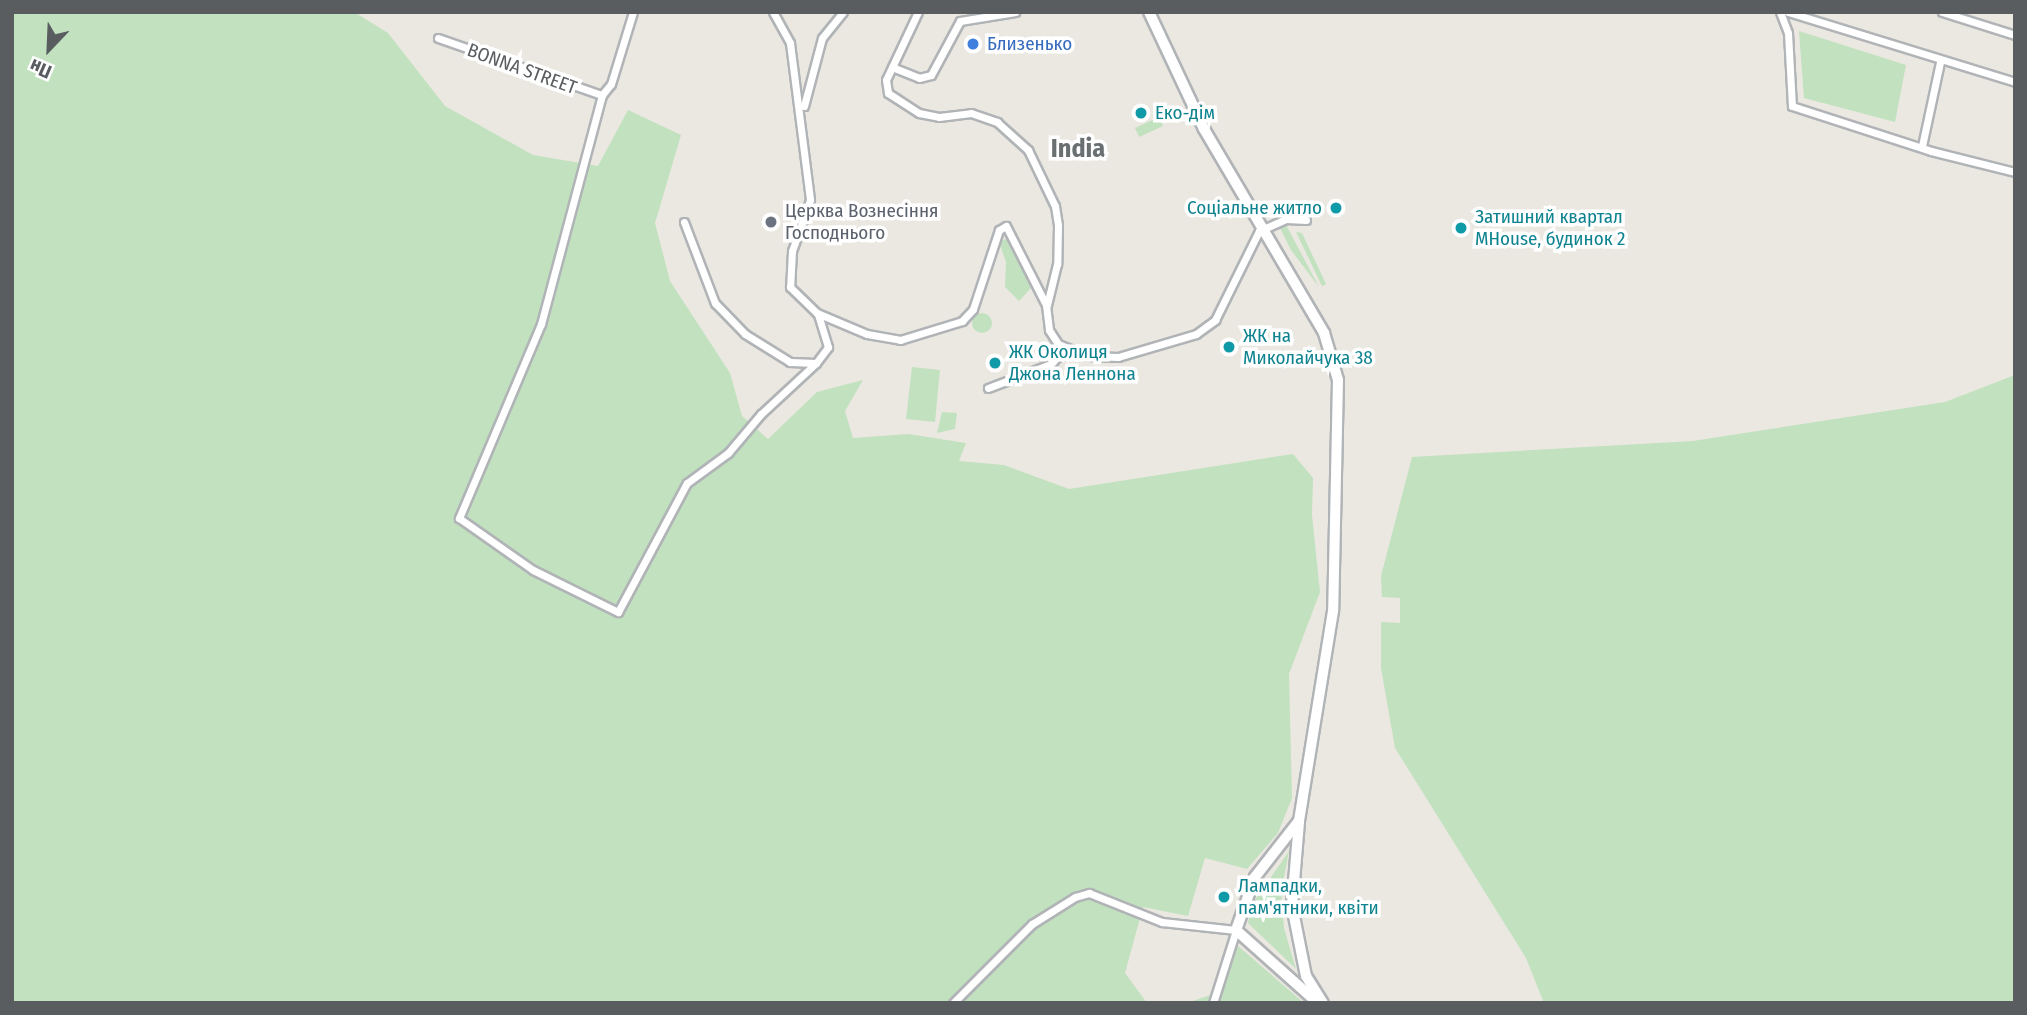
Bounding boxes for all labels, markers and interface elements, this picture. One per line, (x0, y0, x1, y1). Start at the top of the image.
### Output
north arrow (14, 14, 84, 84)
place label: Близенько (987, 33, 1072, 55)
marker: Близенько (965, 36, 981, 52)
street label: BONNA STREET (464, 39, 580, 99)
text: Пн (26, 54, 55, 84)
place label: Еко-дім (1155, 102, 1215, 124)
marker: Еко-дім (1133, 105, 1149, 121)
district label: India (1051, 133, 1105, 165)
place label: Соціальне житло (1187, 197, 1322, 219)
place label: Церква Вознесіння Господнього (785, 200, 938, 244)
marker: Соціальне житло (1328, 200, 1344, 216)
place label: Затишний квартал MHouse, будинок 2 (1475, 206, 1625, 250)
marker: Церква Вознесіння Господнього (763, 214, 779, 230)
marker: Затишний квартал MHouse, будинок 2 (1453, 220, 1469, 236)
place label: ЖК на Миколайчука 38 (1243, 325, 1373, 369)
marker: ЖК на Миколайчука 38 (1221, 339, 1237, 355)
place label: ЖК Околиця Джона Леннона (1009, 341, 1136, 385)
marker: ЖК Околиця Джона Леннона (987, 355, 1003, 371)
place label: Лампадки, пам'ятники, квіти (1238, 875, 1379, 919)
marker: Лампадки, пам'ятники, квіти (1216, 889, 1232, 905)

